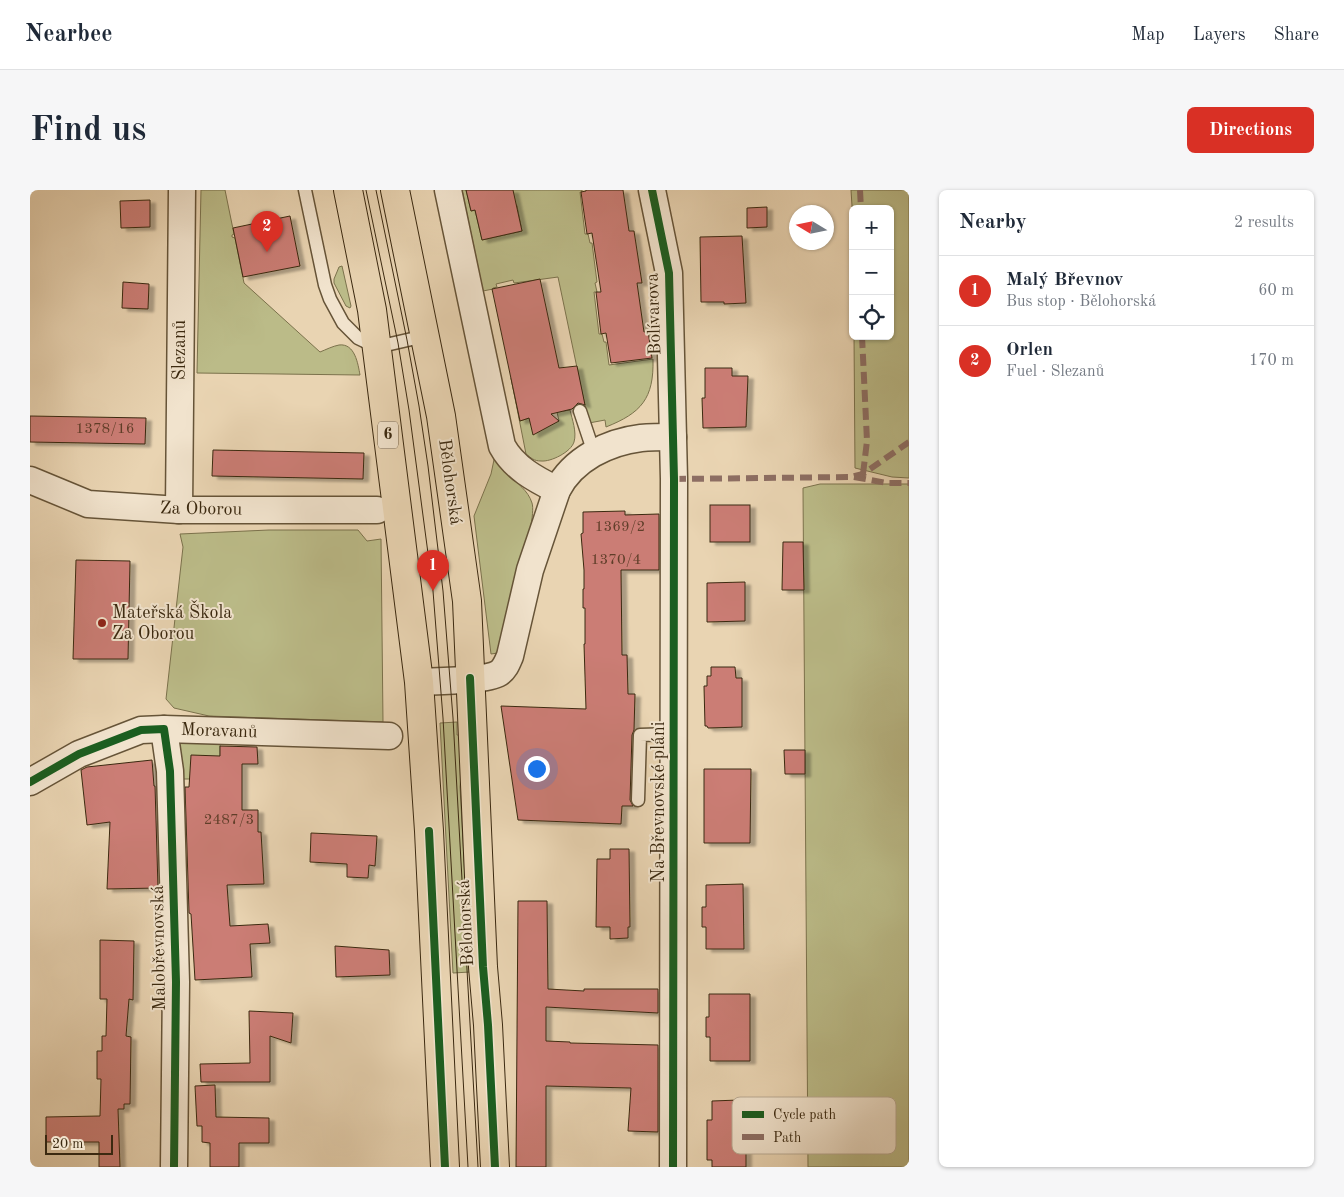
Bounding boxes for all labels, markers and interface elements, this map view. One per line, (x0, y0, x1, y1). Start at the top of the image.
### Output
text: Nearbee (25, 23, 113, 47)
text: Map (1131, 26, 1165, 44)
text: Layers (1193, 26, 1245, 44)
text: Share (1273, 26, 1319, 44)
button: Directions (1187, 107, 1314, 153)
text: Find us (30, 113, 146, 148)
north arrow (789, 205, 834, 250)
map controls (849, 205, 894, 340)
button: + (849, 205, 894, 250)
pin: 2 (251, 211, 283, 252)
text: Nearby (959, 212, 1027, 233)
text: 2 results (1234, 215, 1294, 231)
button: − (849, 250, 894, 295)
text: Malý Břevnov (1006, 271, 1123, 290)
street label: Bolívarova (644, 272, 664, 355)
text: 1 (970, 283, 980, 299)
text: 60 m (1258, 283, 1294, 299)
text: Bus stop · Bělohorská (1006, 294, 1156, 310)
button: locate (849, 295, 894, 340)
street label: Slezanů (171, 319, 189, 380)
text: Orlen (1006, 341, 1053, 360)
text: 2 (970, 353, 980, 369)
text: 170 m (1249, 353, 1294, 369)
text: Fuel · Slezanů (1006, 364, 1104, 380)
house number: 1378/16 (76, 422, 134, 437)
road number: 6 (378, 422, 398, 448)
street label: Bělohorská (435, 438, 465, 526)
street label: Za Oborou (160, 499, 243, 519)
house number: 1369/2 (595, 520, 645, 535)
pin: 1 (417, 550, 449, 591)
house number: 1370/4 (591, 553, 641, 568)
place label: Mateřská Škola Za Oborou (112, 599, 232, 643)
marker: Mateřská Škola Za Oborou (96, 617, 108, 629)
street label: Moravanů (180, 721, 258, 741)
street label: Na Břevnovské pláni (650, 721, 668, 883)
your location (524, 756, 550, 782)
house number: 2487/3 (204, 813, 254, 828)
street label: Bělohorská (455, 879, 477, 967)
street label: Malobřevnovská (149, 885, 169, 1011)
legend (732, 1097, 896, 1154)
text: Cycle path (773, 1108, 836, 1122)
text: Path (773, 1131, 802, 1145)
scale bar (45, 1132, 112, 1155)
text: 20 m (52, 1137, 83, 1151)

